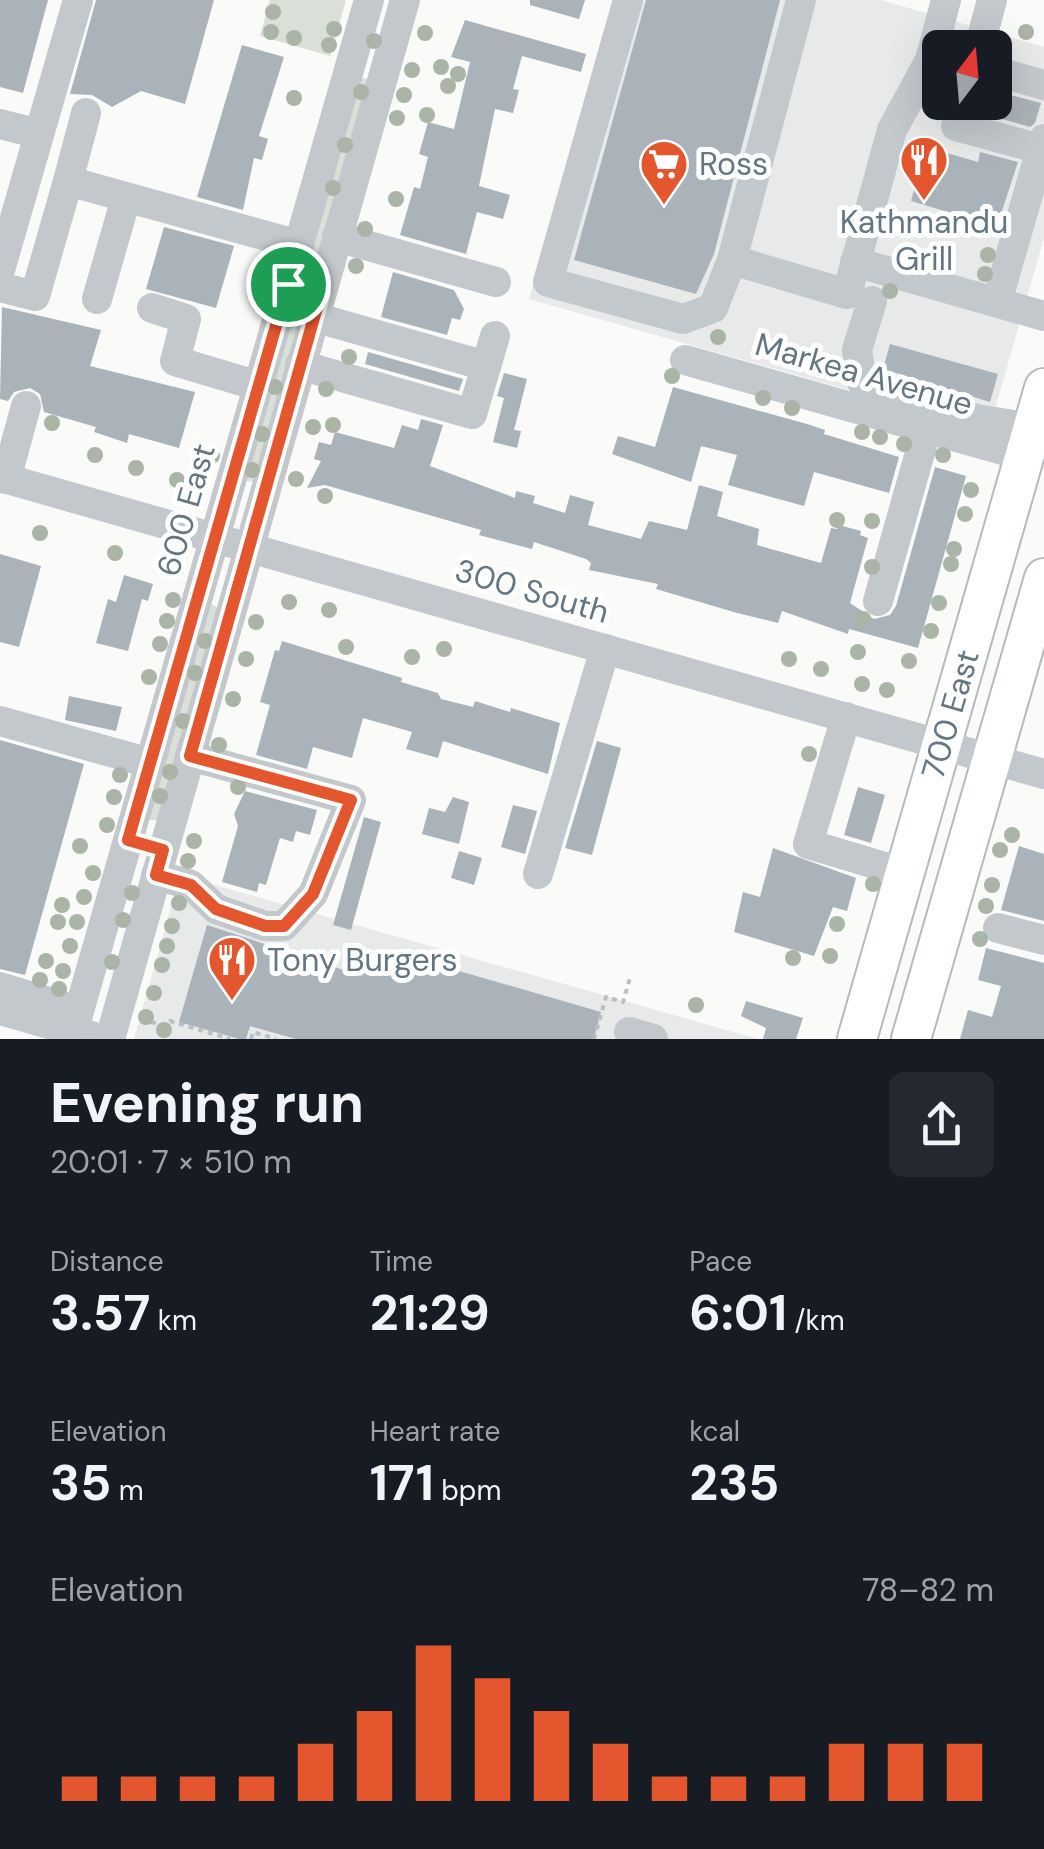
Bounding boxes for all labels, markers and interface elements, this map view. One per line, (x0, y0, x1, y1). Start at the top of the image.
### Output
north arrow (922, 30, 1012, 120)
map controls (922, 30, 1012, 120)
restaurant icon: Kathmandu Grill (898, 134, 950, 202)
supermarket icon: Ross (638, 138, 690, 206)
place label: Ross (699, 143, 768, 185)
place label: Kathmandu Grill (840, 201, 1008, 280)
pin (246, 242, 331, 327)
icon: arrive (261, 257, 316, 312)
street label: Markea Avenue (751, 323, 977, 425)
street label: 600 East (147, 439, 225, 581)
street label: 300 South (450, 549, 614, 633)
street label: 700 East (912, 645, 989, 784)
restaurant icon: Tony Burgers (206, 934, 258, 1002)
place label: Tony Burgers (267, 939, 458, 981)
text: Evening run (50, 1067, 364, 1139)
button: share (889, 1072, 994, 1177)
text: 20:01 · 7 × 510 m (50, 1141, 292, 1183)
text: Distance (50, 1243, 164, 1280)
text: Time (370, 1243, 433, 1280)
text: Pace (689, 1243, 752, 1280)
text: 3.57 (50, 1280, 150, 1346)
text: 21:29 (370, 1280, 490, 1346)
text: 6:01 (689, 1280, 787, 1346)
text: km (150, 1302, 197, 1339)
text: /km (787, 1302, 845, 1339)
text: Elevation (50, 1413, 167, 1450)
text: Heart rate (370, 1413, 500, 1450)
text: kcal (689, 1413, 740, 1450)
text: 35 (50, 1450, 111, 1516)
text: 171 (370, 1450, 434, 1516)
text: 235 (689, 1450, 779, 1516)
text: m (111, 1472, 144, 1509)
text: bpm (434, 1472, 501, 1509)
text: Elevation (50, 1569, 183, 1611)
text: 78–82 m (862, 1569, 994, 1611)

